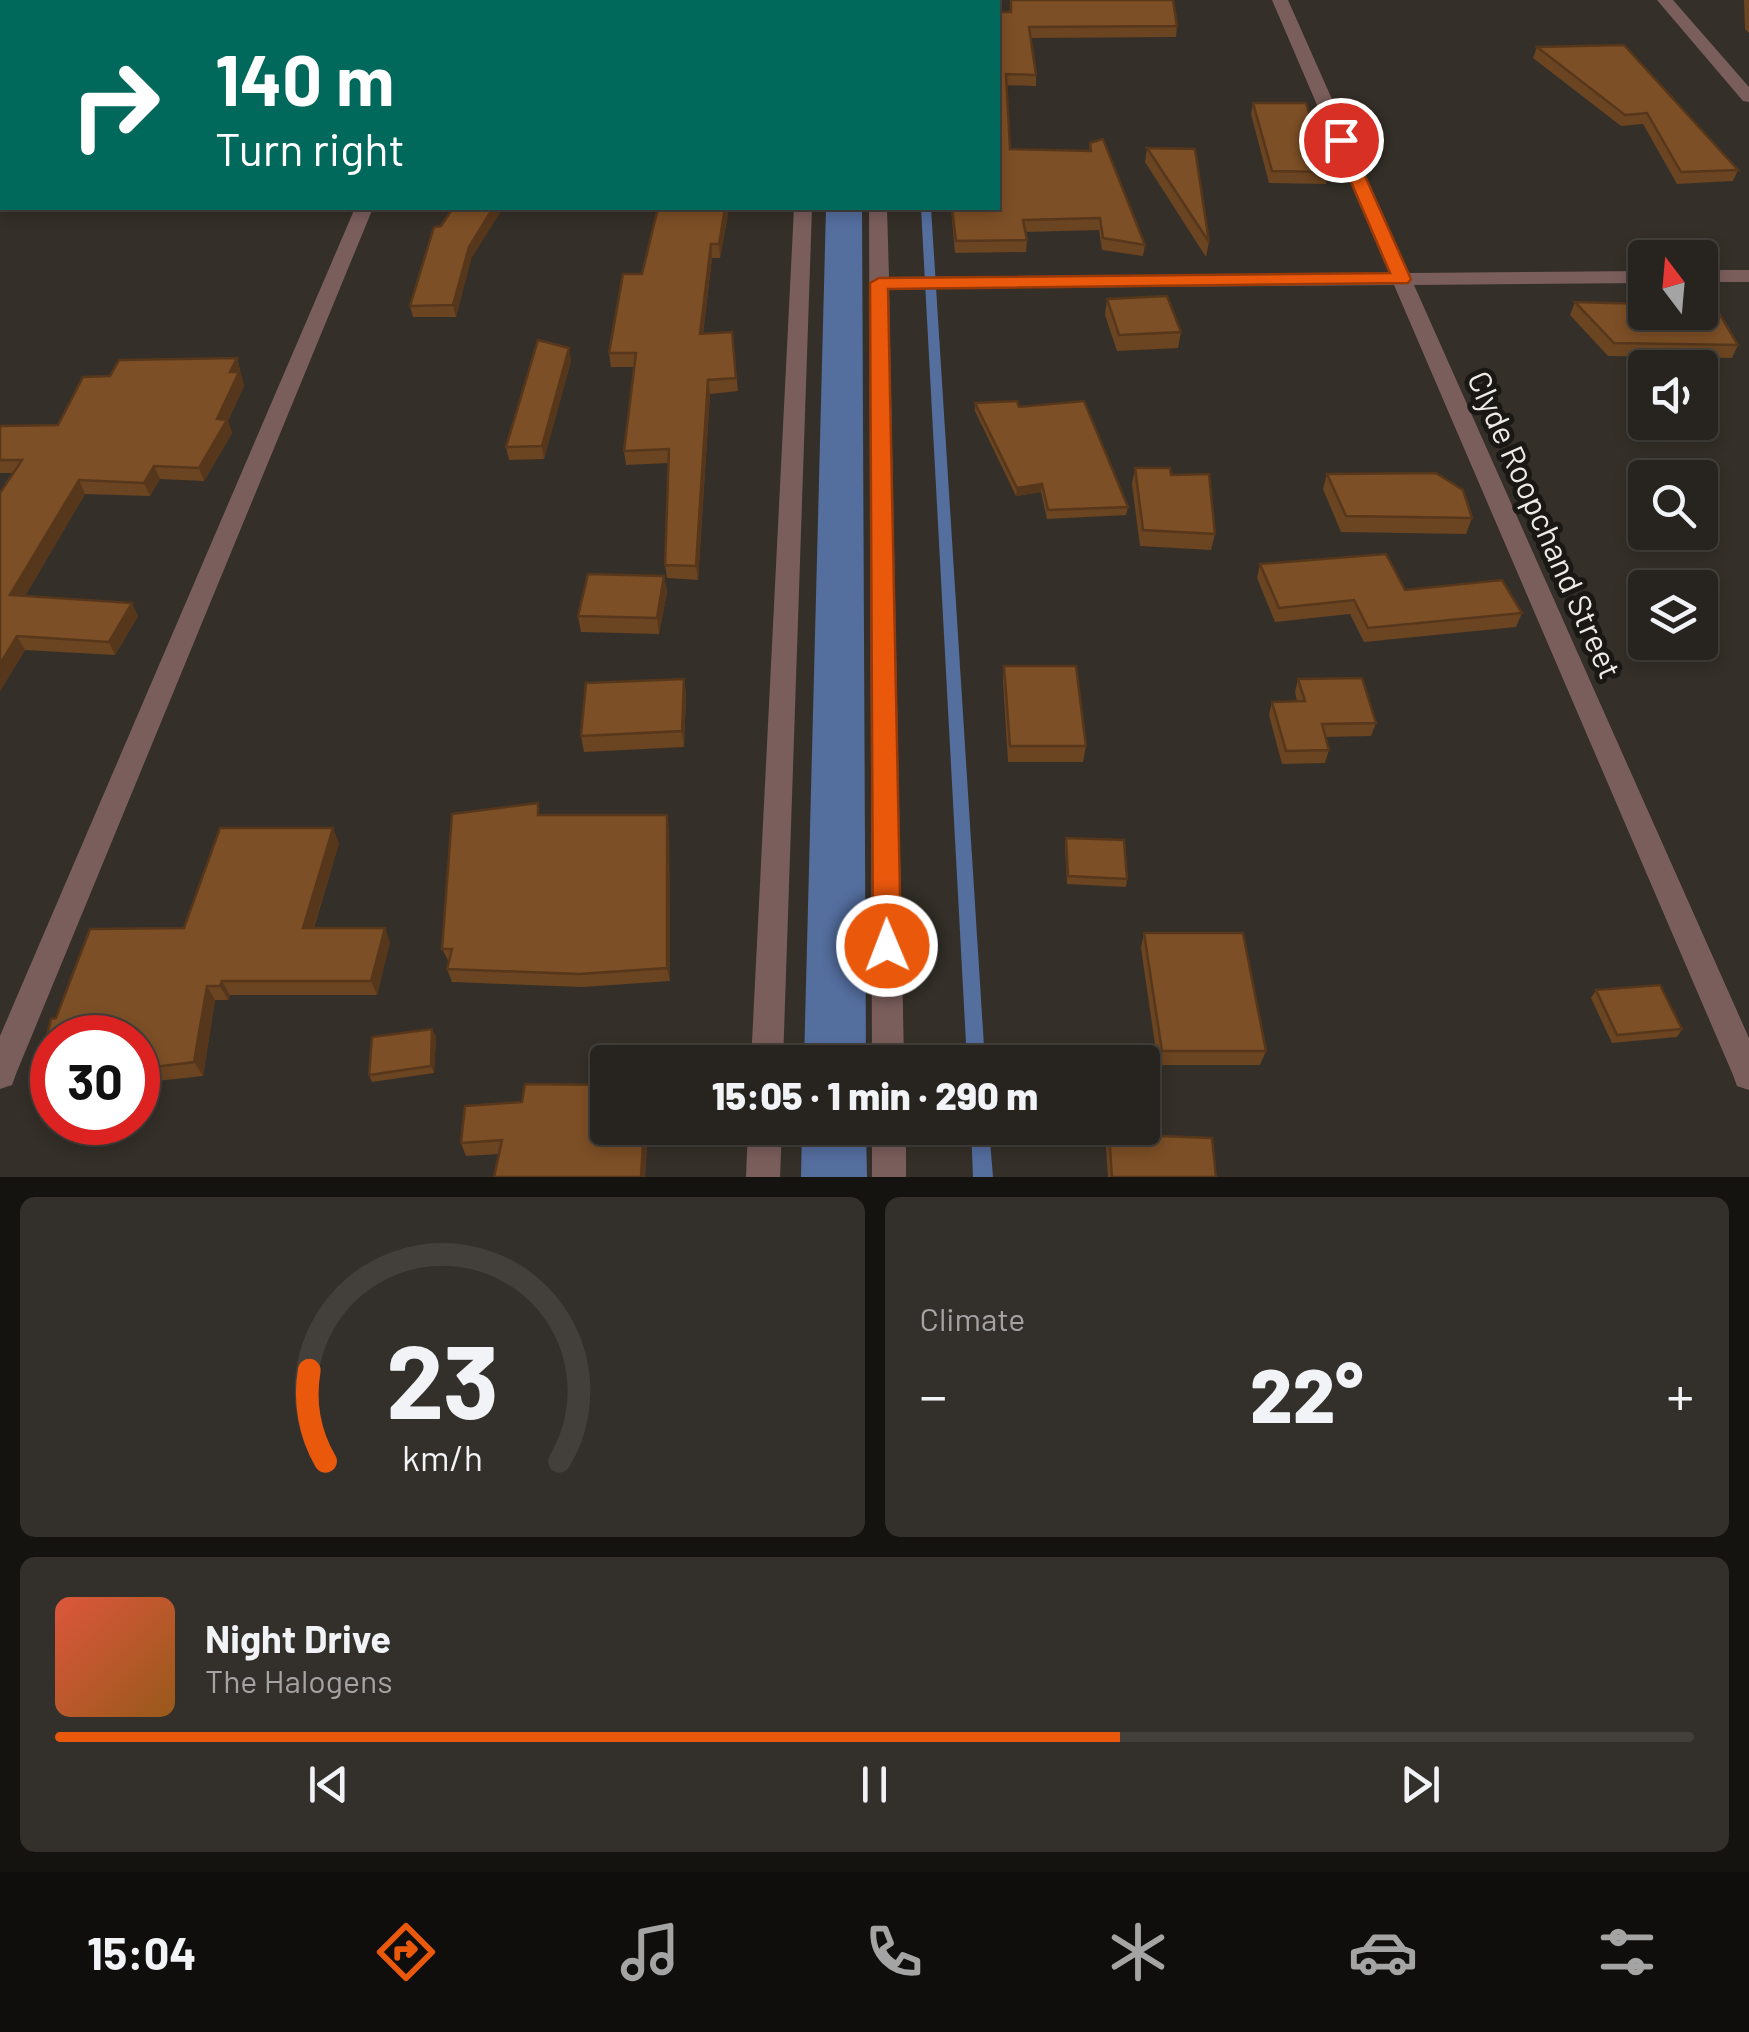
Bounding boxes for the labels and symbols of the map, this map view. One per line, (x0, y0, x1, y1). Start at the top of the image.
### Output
pin (1299, 98, 1384, 183)
north arrow (1628, 240, 1718, 330)
street label: Clyde Roopchand Street (1461, 365, 1631, 684)
position arrow (835, 894, 939, 998)
speed limit sign: 30 (30, 1015, 160, 1145)

